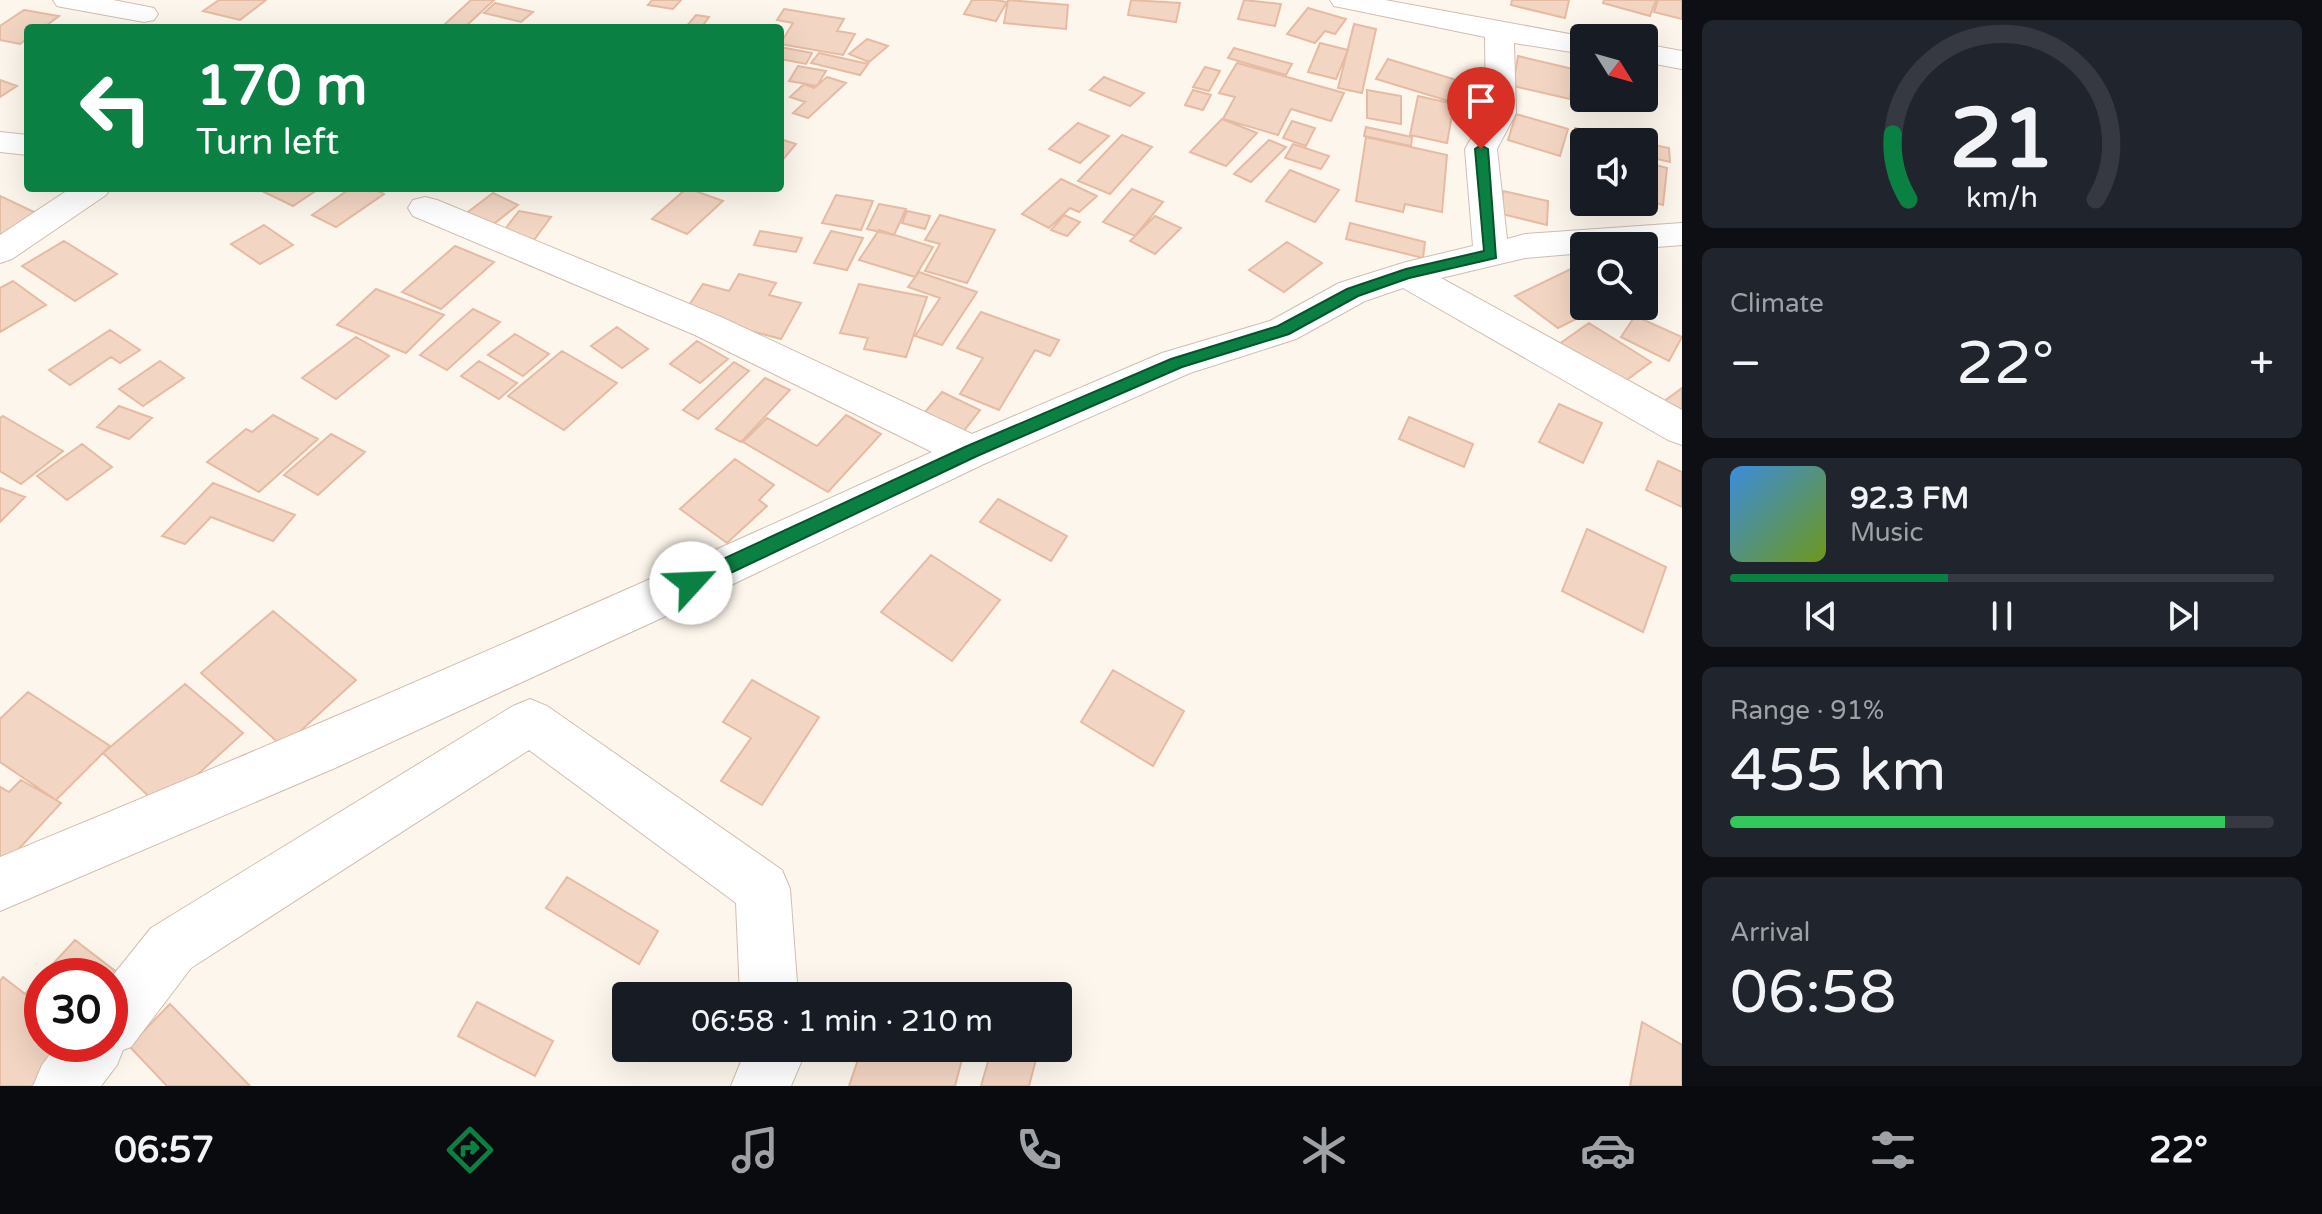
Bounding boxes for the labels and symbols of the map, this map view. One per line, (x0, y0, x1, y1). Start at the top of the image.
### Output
north arrow (1570, 24, 1658, 112)
pin (1447, 67, 1515, 149)
position arrow (649, 541, 733, 625)
speed limit sign: 30 (24, 958, 128, 1062)

